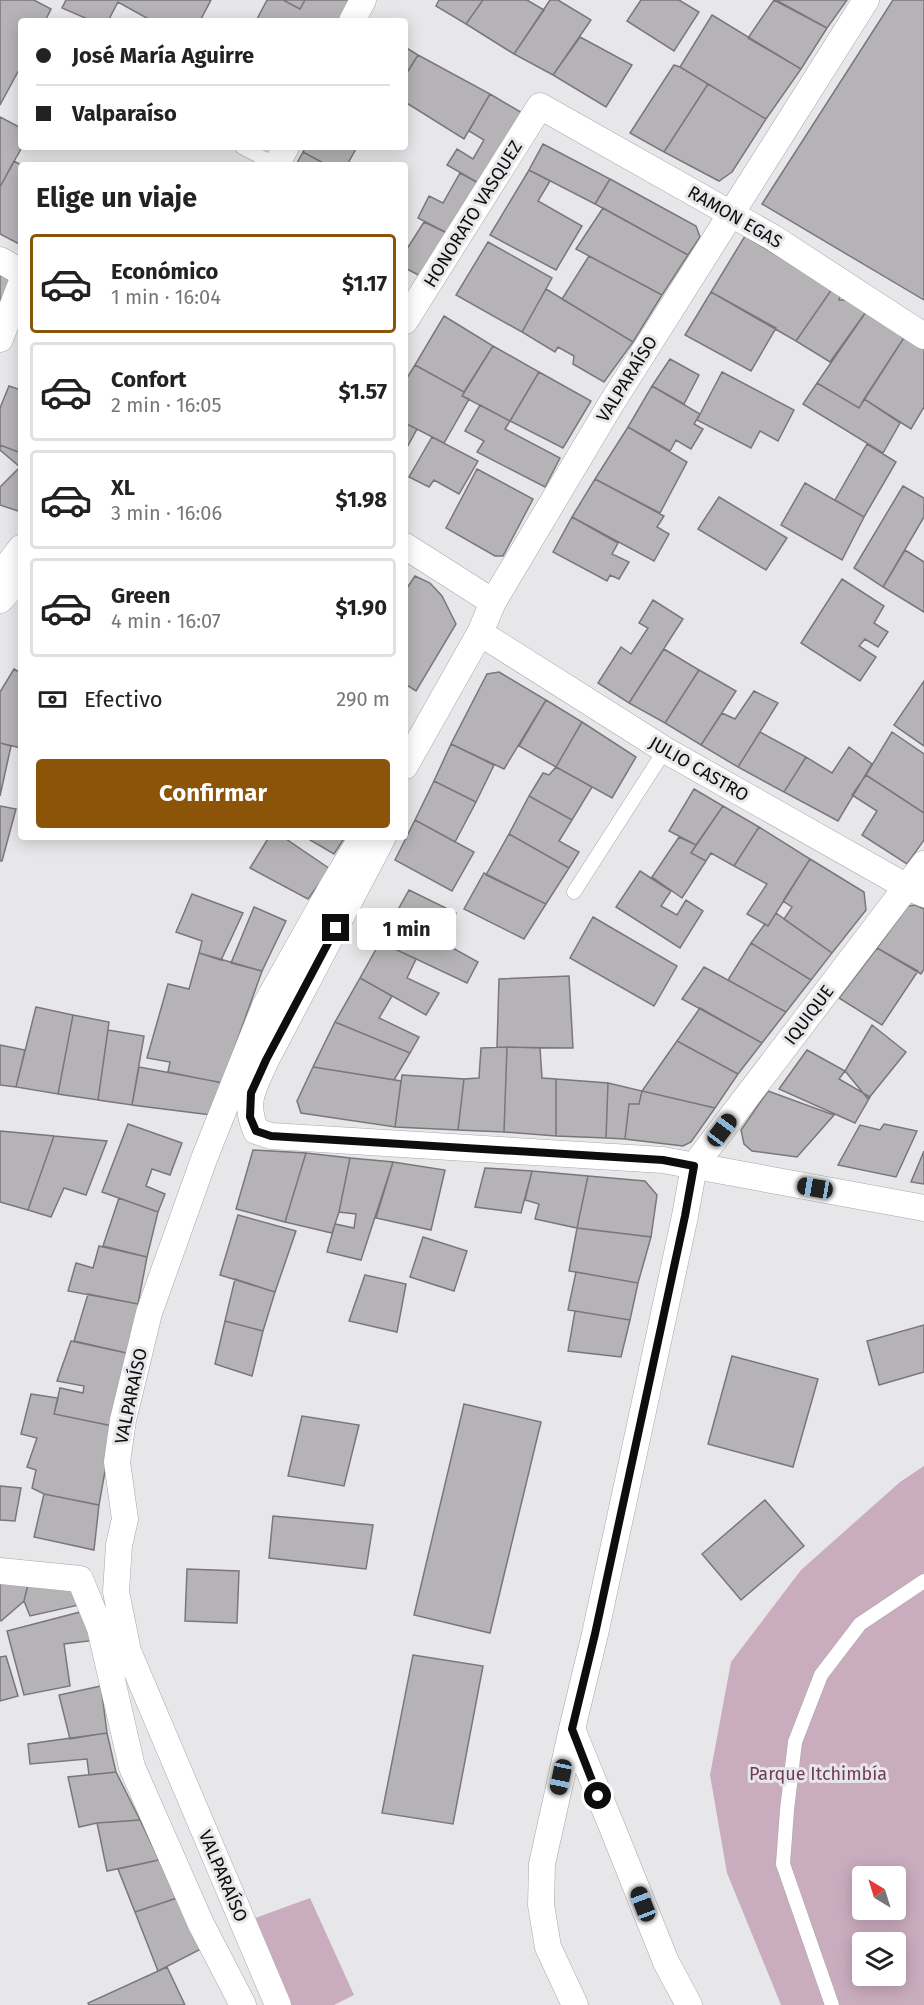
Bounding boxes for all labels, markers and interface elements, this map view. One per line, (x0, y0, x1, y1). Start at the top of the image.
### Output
text: José María Aguirre (72, 42, 254, 69)
text: Valparaíso (72, 100, 177, 127)
street label: HONORATO VASQUEZ (419, 137, 527, 291)
street label: RAMON EGAS (684, 181, 786, 253)
text: Elige un viaje (36, 182, 197, 214)
icon: car (39, 257, 93, 311)
text: Económico (111, 258, 218, 285)
text: $1.17 (342, 270, 387, 297)
text: 1 min · 16:04 (111, 285, 221, 309)
street label: VALPARAÍSO (591, 331, 662, 426)
icon: car (39, 365, 93, 419)
text: Confort (111, 366, 187, 393)
text: $1.57 (339, 378, 387, 405)
text: 2 min · 16:05 (111, 393, 221, 417)
icon: car (39, 473, 93, 527)
text: XL (111, 474, 135, 501)
text: $1.98 (336, 486, 387, 513)
text: 3 min · 16:06 (111, 501, 222, 525)
icon: car (39, 581, 93, 635)
text: Green (111, 582, 170, 609)
text: $1.90 (336, 594, 387, 621)
text: 4 min · 16:07 (111, 609, 221, 633)
icon: cash (36, 683, 69, 716)
text: Efectivo (84, 686, 163, 713)
text: 290 m (336, 687, 390, 711)
street label: JULIO CASTRO (645, 732, 753, 806)
button: Confirmar (36, 759, 390, 828)
callout: 1 min (357, 907, 456, 949)
route end (322, 914, 349, 941)
text: 1 min (382, 917, 431, 941)
street label: IQUIQUE (779, 981, 839, 1049)
car (704, 1110, 740, 1150)
car (796, 1176, 834, 1200)
street label: VALPARAÍSO (109, 1346, 152, 1446)
car (548, 1758, 574, 1796)
park label: Parque Itchimbía (749, 1763, 887, 1785)
route start (584, 1782, 611, 1809)
street label: VALPARAÍSO (194, 1826, 253, 1925)
north arrow (852, 1866, 906, 1920)
map controls (852, 1866, 906, 1986)
car (628, 1884, 658, 1924)
button: layers (852, 1932, 906, 1986)

